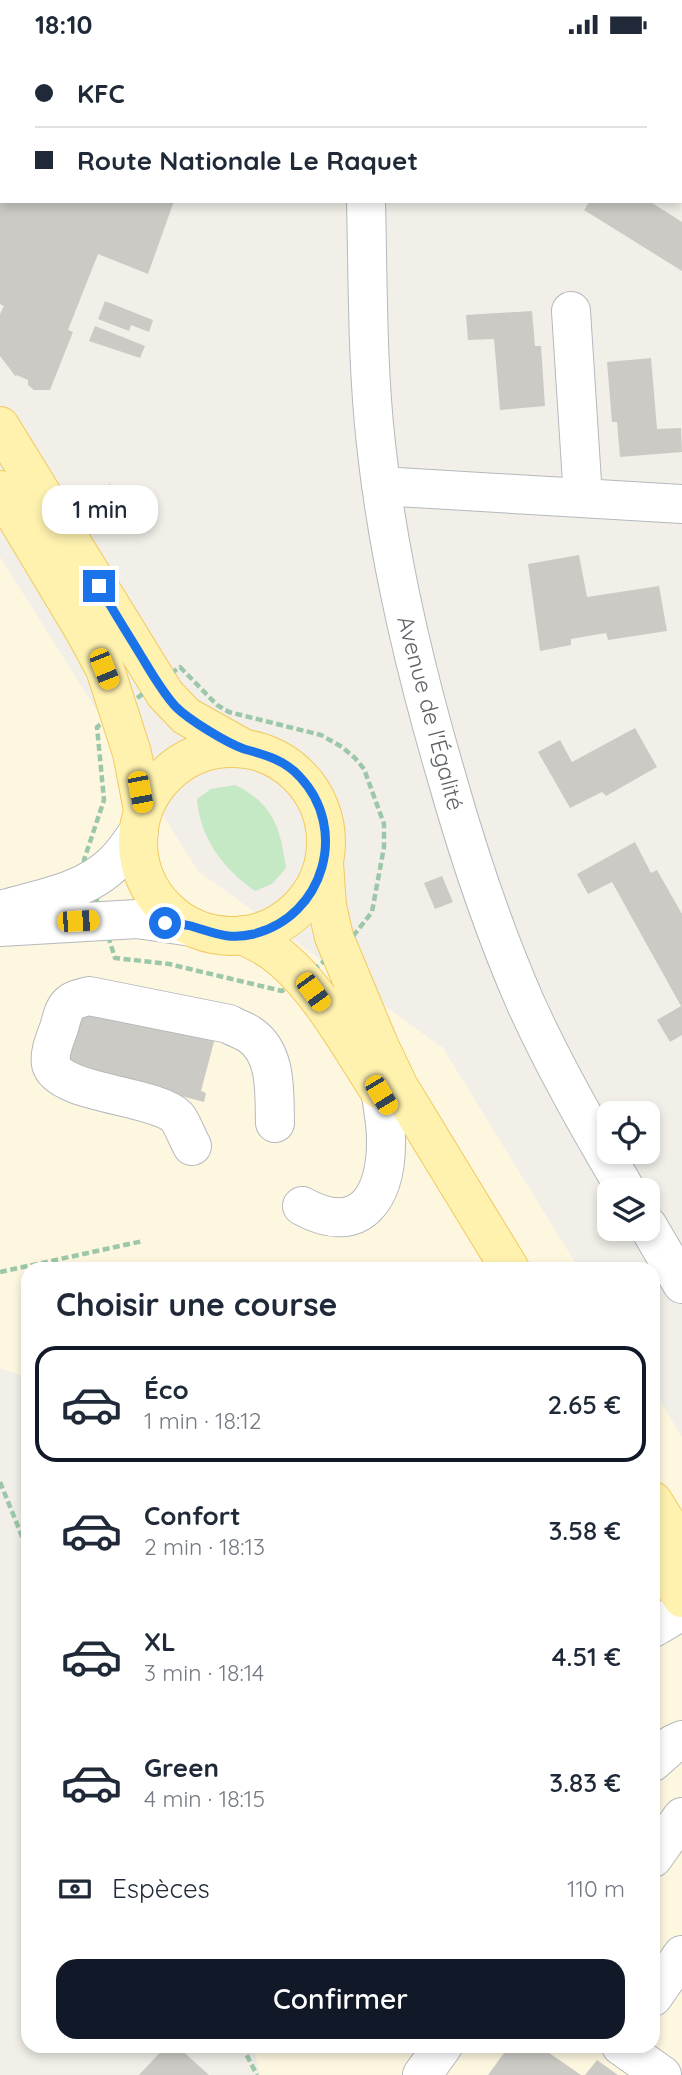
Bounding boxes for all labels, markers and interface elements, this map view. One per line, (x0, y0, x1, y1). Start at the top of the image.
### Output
text: 18:10 (35, 8, 93, 41)
text: KFC (77, 77, 125, 110)
text: Route Nationale Le Raquet (77, 144, 418, 177)
callout: 1 min (41, 484, 157, 533)
text: 1 min (72, 495, 128, 524)
route end (83, 570, 115, 602)
street label: Avenue de l'Égalité (391, 613, 471, 813)
car (87, 646, 122, 692)
car (126, 769, 155, 815)
route start (149, 907, 181, 939)
car (57, 909, 100, 933)
car (293, 969, 334, 1015)
car (362, 1072, 401, 1118)
map controls (597, 1101, 660, 1241)
button: locate (597, 1101, 660, 1164)
button: layers (597, 1178, 660, 1241)
text: Choisir une course (56, 1284, 337, 1324)
icon: car (60, 1373, 123, 1436)
text: Éco (144, 1373, 189, 1406)
text: 2.65 € (548, 1388, 621, 1421)
text: 1 min · 18:12 (144, 1406, 262, 1435)
icon: car (60, 1499, 123, 1562)
text: Confort (144, 1499, 241, 1532)
text: 3.58 € (548, 1514, 621, 1547)
text: 2 min · 18:13 (144, 1532, 265, 1561)
icon: car (60, 1625, 123, 1688)
text: XL (144, 1625, 176, 1658)
text: 4.51 € (552, 1640, 621, 1673)
text: 3 min · 18:14 (144, 1658, 264, 1687)
icon: car (60, 1751, 123, 1814)
text: Green (144, 1751, 219, 1784)
text: 3.83 € (549, 1766, 621, 1799)
text: 4 min · 18:15 (144, 1784, 265, 1813)
icon: cash (56, 1870, 94, 1908)
text: Espèces (112, 1872, 210, 1905)
text: 110 m (567, 1874, 625, 1903)
button: Confirmer (56, 1959, 625, 2039)

